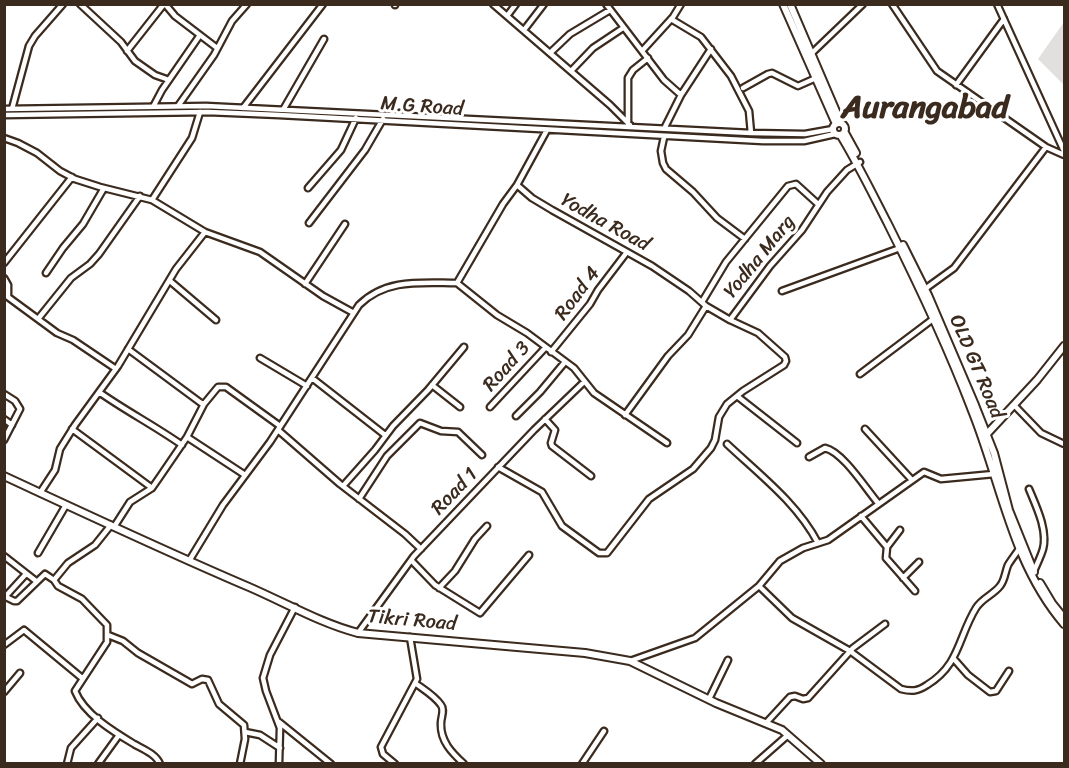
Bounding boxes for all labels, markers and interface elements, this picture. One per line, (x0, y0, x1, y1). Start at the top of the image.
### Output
district label: Aurangabad (841, 90, 1009, 128)
street label: M.G Road (380, 92, 464, 122)
street label: Yodha Road (556, 189, 654, 257)
street label: Yodha Marg (719, 211, 801, 303)
street label: Road 4 (550, 263, 606, 325)
street label: OLD GT Road (943, 311, 1009, 423)
street label: Road 3 (478, 337, 536, 397)
street label: Road 1 (427, 463, 483, 521)
street label: Tikri Road (367, 605, 457, 637)

